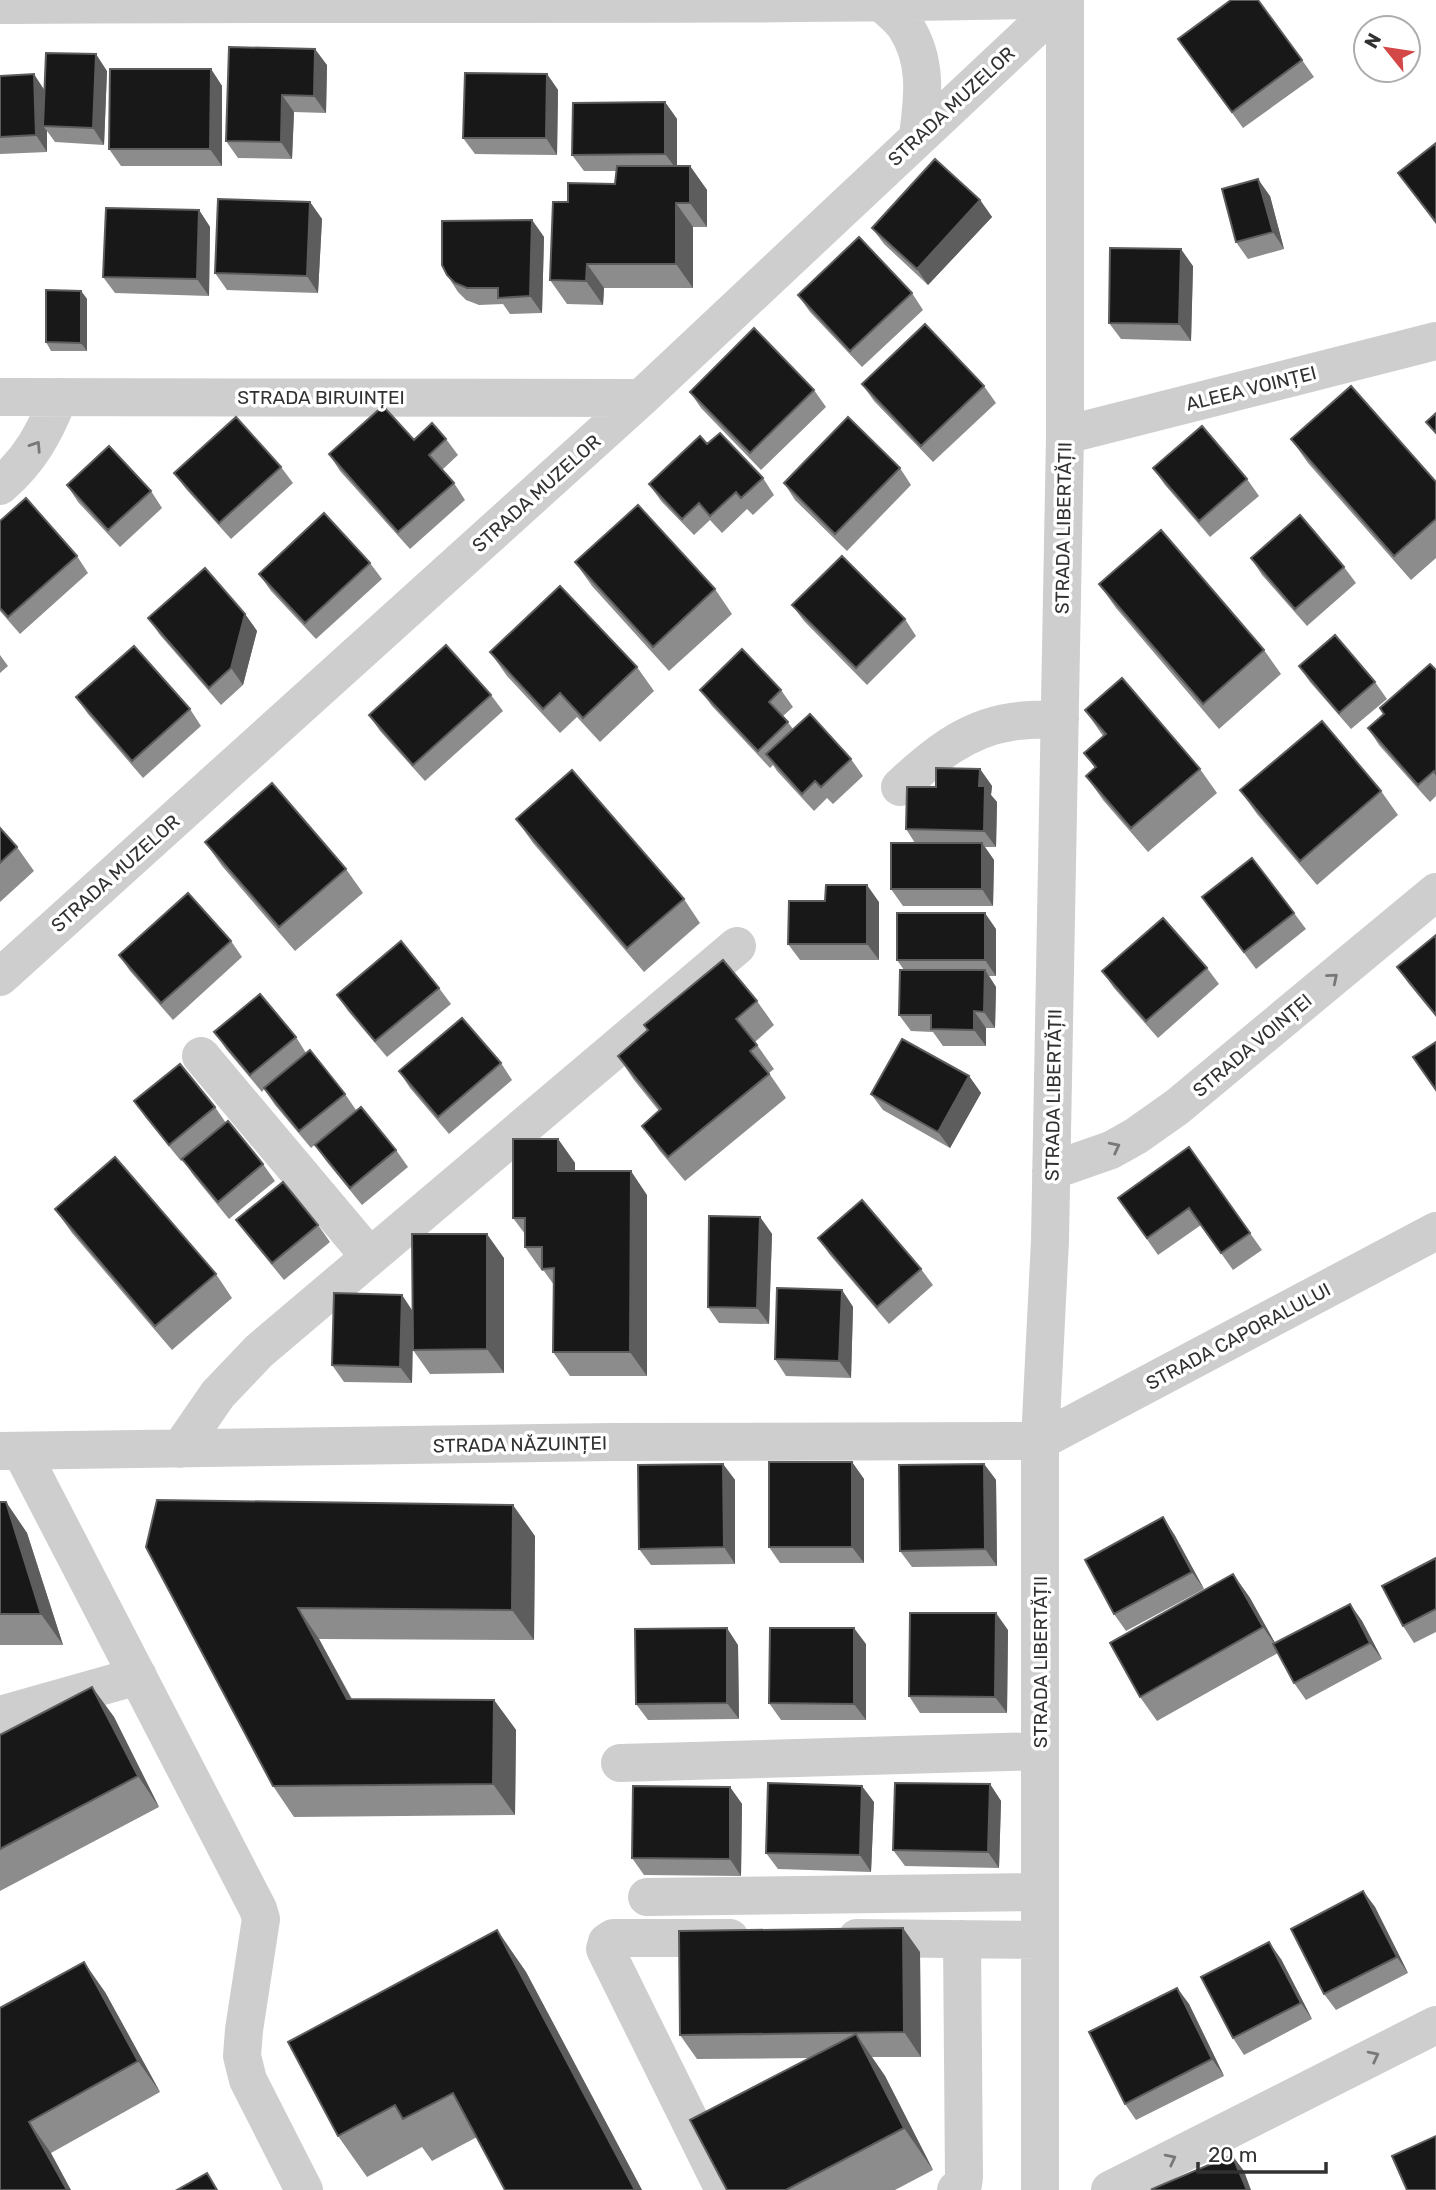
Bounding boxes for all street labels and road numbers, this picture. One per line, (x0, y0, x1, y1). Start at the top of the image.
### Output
street label: STRADA MUZELOR (883, 42, 1019, 171)
street label: ALEEA VOINȚEI (1183, 361, 1319, 416)
street label: STRADA BIRUINȚEI (237, 386, 405, 409)
street label: STRADA MUZELOR (467, 430, 605, 557)
street label: STRADA LIBERTĂȚII (1050, 442, 1077, 614)
street label: STRADA MUZELOR (46, 810, 184, 937)
street label: STRADA VOINȚEI (1188, 989, 1316, 1102)
street label: STRADA LIBERTĂȚII (1040, 1009, 1067, 1181)
street label: STRADA CAPORALULUI (1142, 1278, 1334, 1395)
street label: STRADA NĂZUINȚEI (433, 1431, 607, 1458)
street label: STRADA LIBERTĂȚII (1029, 1576, 1052, 1748)

